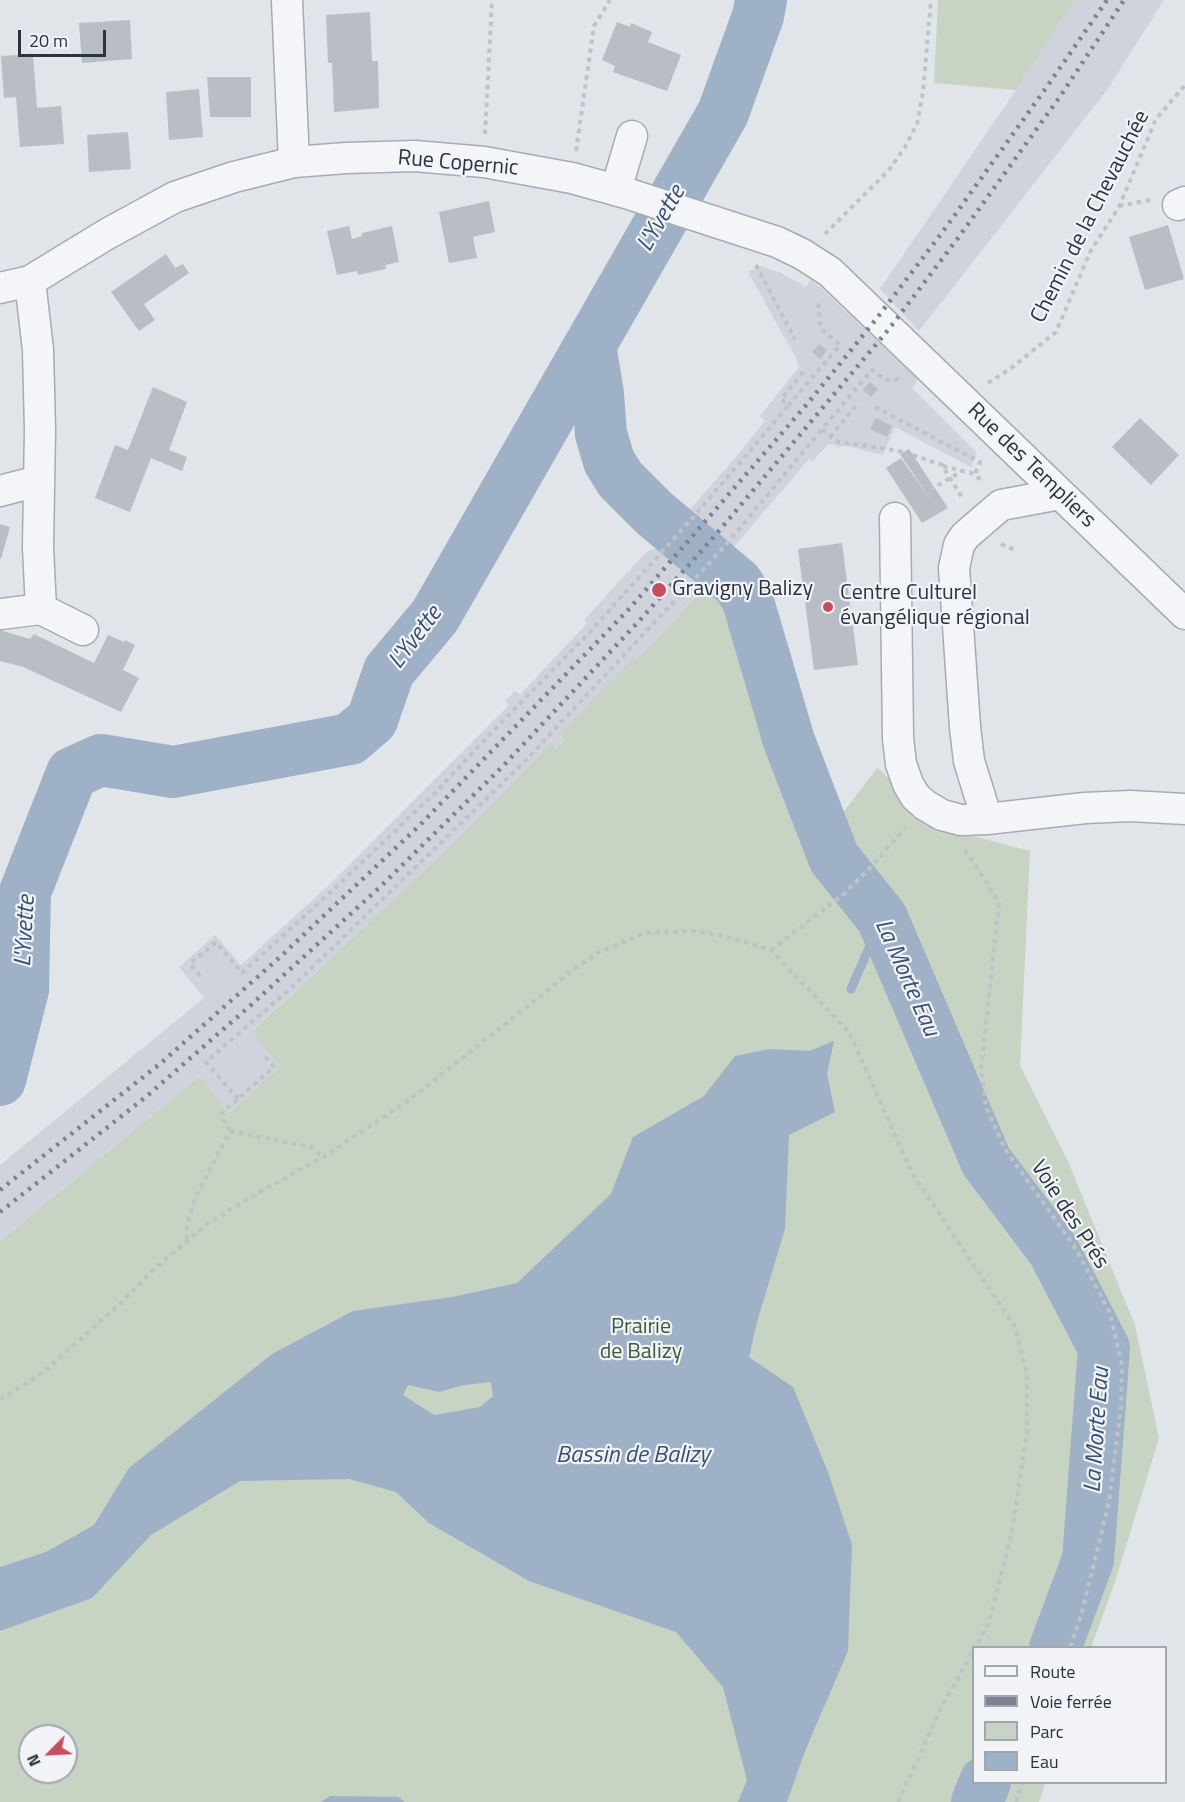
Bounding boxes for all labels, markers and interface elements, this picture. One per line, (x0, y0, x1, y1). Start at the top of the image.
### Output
scale bar (21, 18, 110, 56)
text: 20 m (29, 27, 68, 54)
street label: Chemin de la Chevauchée (1026, 106, 1156, 328)
street label: Rue Copernic (397, 146, 519, 182)
water label: L'Yvette (632, 181, 692, 257)
street label: Rue des Templiers (961, 398, 1101, 534)
place label: Gravigny Balizy (672, 577, 813, 603)
marker: Gravigny Balizy (650, 581, 668, 599)
place label: Centre Culturel évangélique régional (840, 581, 1030, 632)
marker: Centre Culturel évangélique régional (821, 600, 835, 614)
water label: L'Yvette (383, 601, 449, 675)
water label: L'Yvette (10, 895, 42, 967)
water label: La Morte Eau (867, 915, 945, 1041)
street label: Voie des Prés (1024, 1156, 1114, 1274)
park label: Prairie de Balizy (600, 1315, 682, 1366)
water label: La Morte Eau (1079, 1366, 1117, 1494)
water label: Bassin de Balizy (556, 1442, 710, 1470)
legend (972, 1646, 1167, 1784)
text: Route (1030, 1658, 1075, 1685)
text: Voie ferrée (1030, 1688, 1112, 1715)
text: Parc (1030, 1718, 1064, 1745)
north arrow (18, 1724, 78, 1784)
text: Eau (1030, 1748, 1059, 1775)
text: N (20, 1751, 47, 1770)

